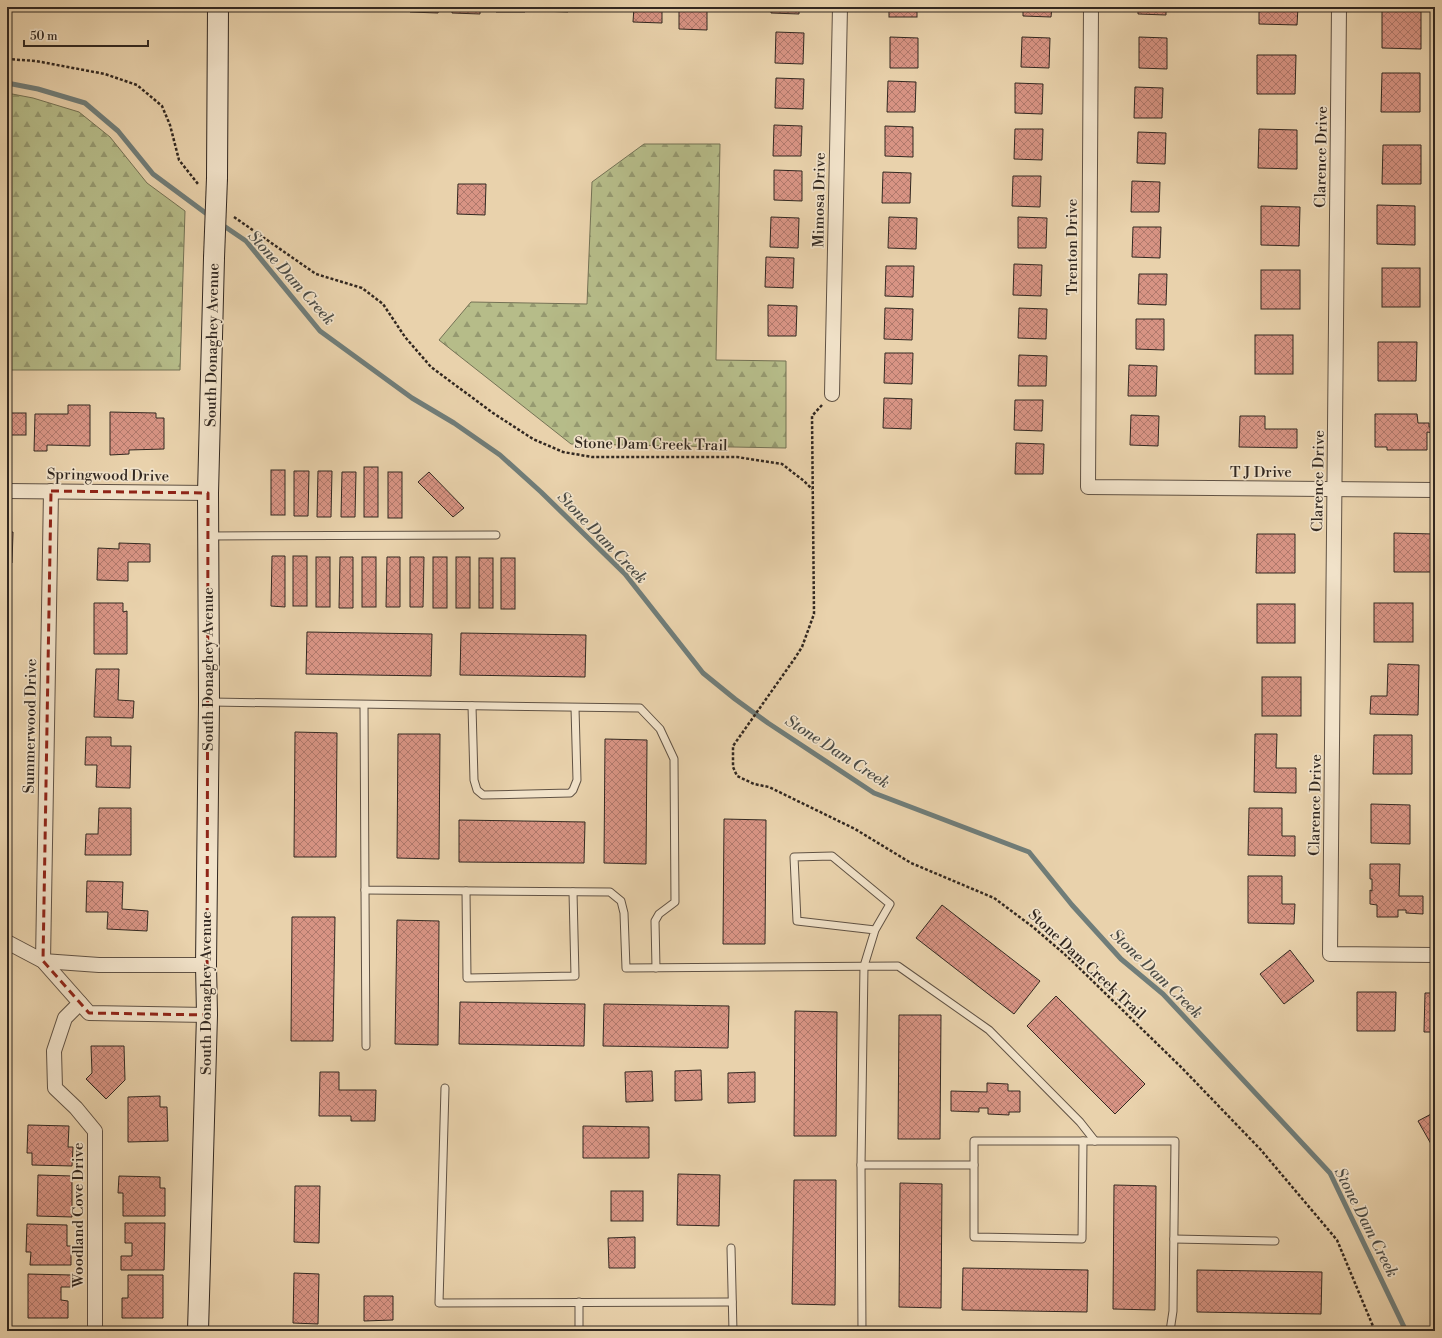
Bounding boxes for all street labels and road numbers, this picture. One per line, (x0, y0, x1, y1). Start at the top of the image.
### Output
street label: Clarence Drive (1311, 106, 1332, 208)
street label: Mimosa Drive (809, 152, 830, 248)
street label: Trenton Drive (1063, 199, 1082, 295)
street label: South Donaghey Avenue (202, 263, 223, 427)
street label: Clarence Drive (1308, 430, 1329, 532)
street label: Stone Dam Creek Trail (574, 434, 728, 455)
street label: T J Drive (1230, 463, 1292, 482)
street label: Springwood Drive (47, 465, 169, 486)
street label: South Donaghey Avenue (199, 587, 218, 751)
street label: Summerwood Drive (20, 658, 41, 794)
street label: Clarence Drive (1305, 754, 1326, 856)
street label: Stone Dam Creek Trail (1024, 905, 1150, 1024)
street label: South Donaghey Avenue (197, 911, 216, 1075)
street label: Woodland Cove Drive (69, 1142, 88, 1289)

